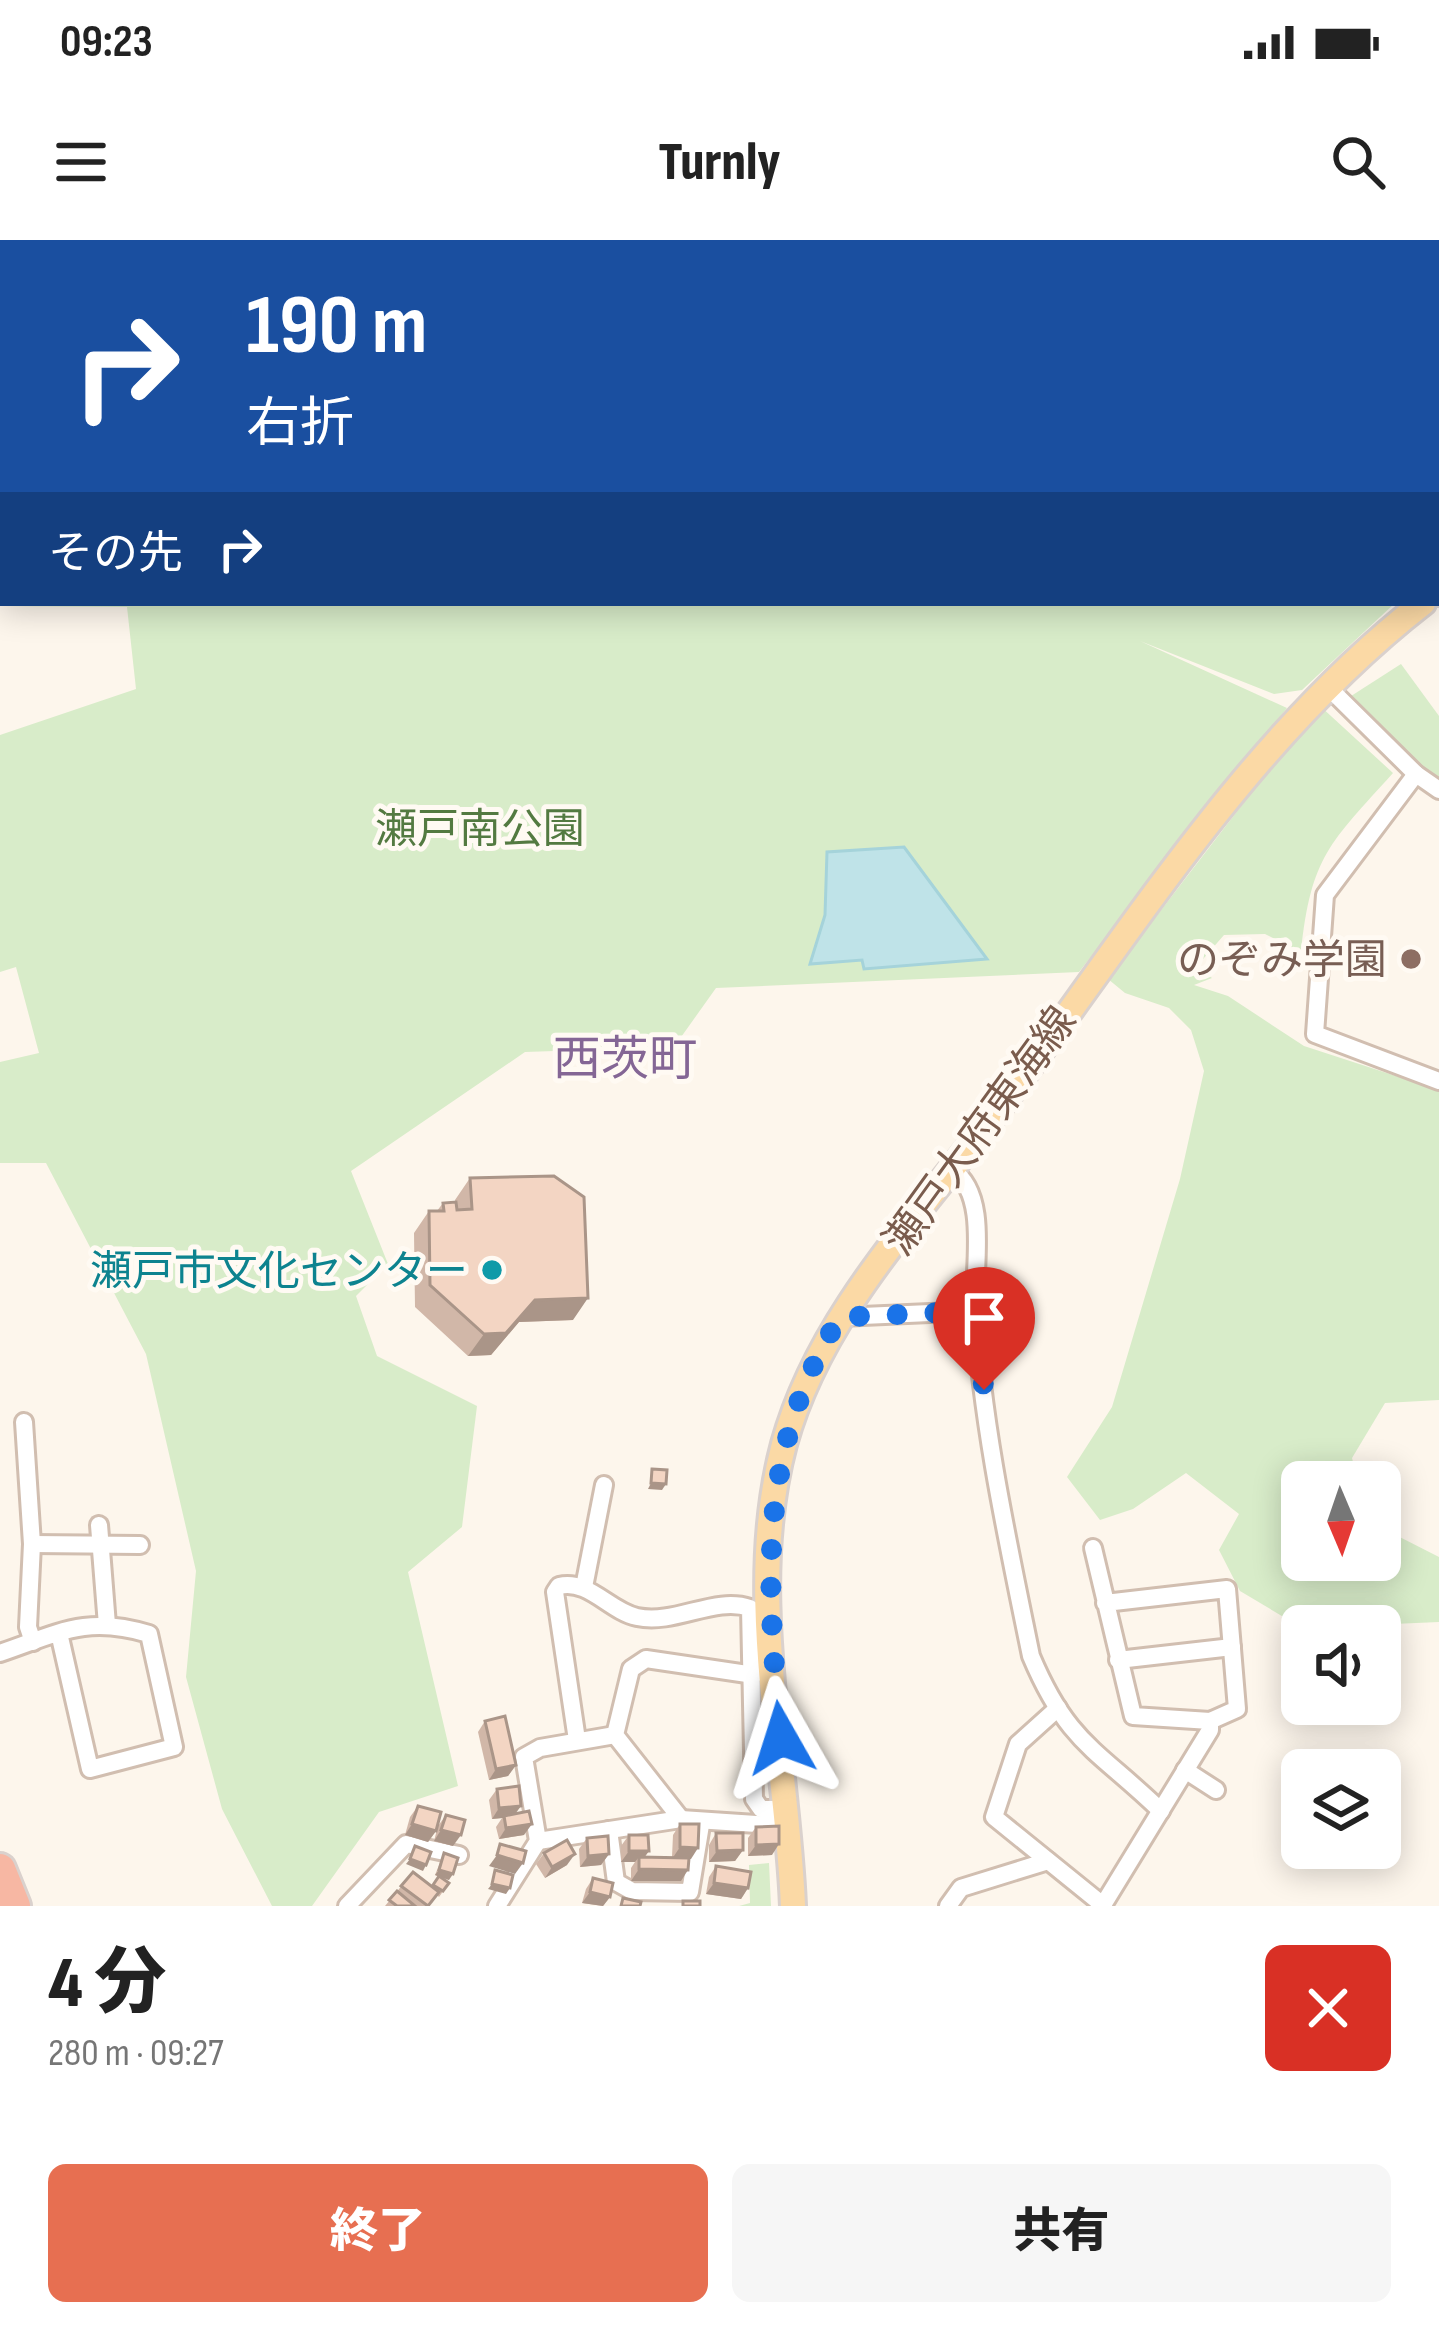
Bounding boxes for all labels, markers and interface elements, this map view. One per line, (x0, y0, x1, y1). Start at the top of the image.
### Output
text: 09:23 (60, 15, 153, 70)
icon: menu (48, 129, 114, 195)
icon: search (1325, 129, 1391, 195)
text: Turnly (659, 130, 780, 195)
text: 190 m (246, 276, 428, 377)
icon: right (48, 288, 204, 444)
text: 右折 (246, 392, 354, 457)
icon: right (207, 516, 273, 582)
text: その先 (48, 527, 183, 582)
park label: 瀬戸南公園 (375, 805, 585, 856)
place label: のぞみ学園 (1177, 936, 1387, 987)
marker: のぞみ学園 (1398, 946, 1424, 972)
street label: 瀬戸大府東海線 (874, 998, 1088, 1265)
district label: 西茨町 (553, 1032, 697, 1089)
place label: 瀬戸市文化センター (90, 1247, 468, 1298)
marker: 瀬戸市文化センター (479, 1257, 505, 1283)
pin (933, 1267, 1035, 1390)
icon: arrive (951, 1285, 1017, 1351)
north arrow (1281, 1461, 1401, 1581)
map controls (1281, 1461, 1401, 1869)
button: sound (1281, 1605, 1401, 1725)
position arrow (718, 1675, 844, 1801)
button: layers (1281, 1749, 1401, 1869)
text: 4 分 (48, 1941, 166, 2028)
button: close (1265, 1945, 1391, 2071)
text: 280 m · 09:27 (48, 2030, 224, 2077)
button: 終了 (48, 2164, 708, 2302)
button: 共有 (732, 2164, 1391, 2302)

